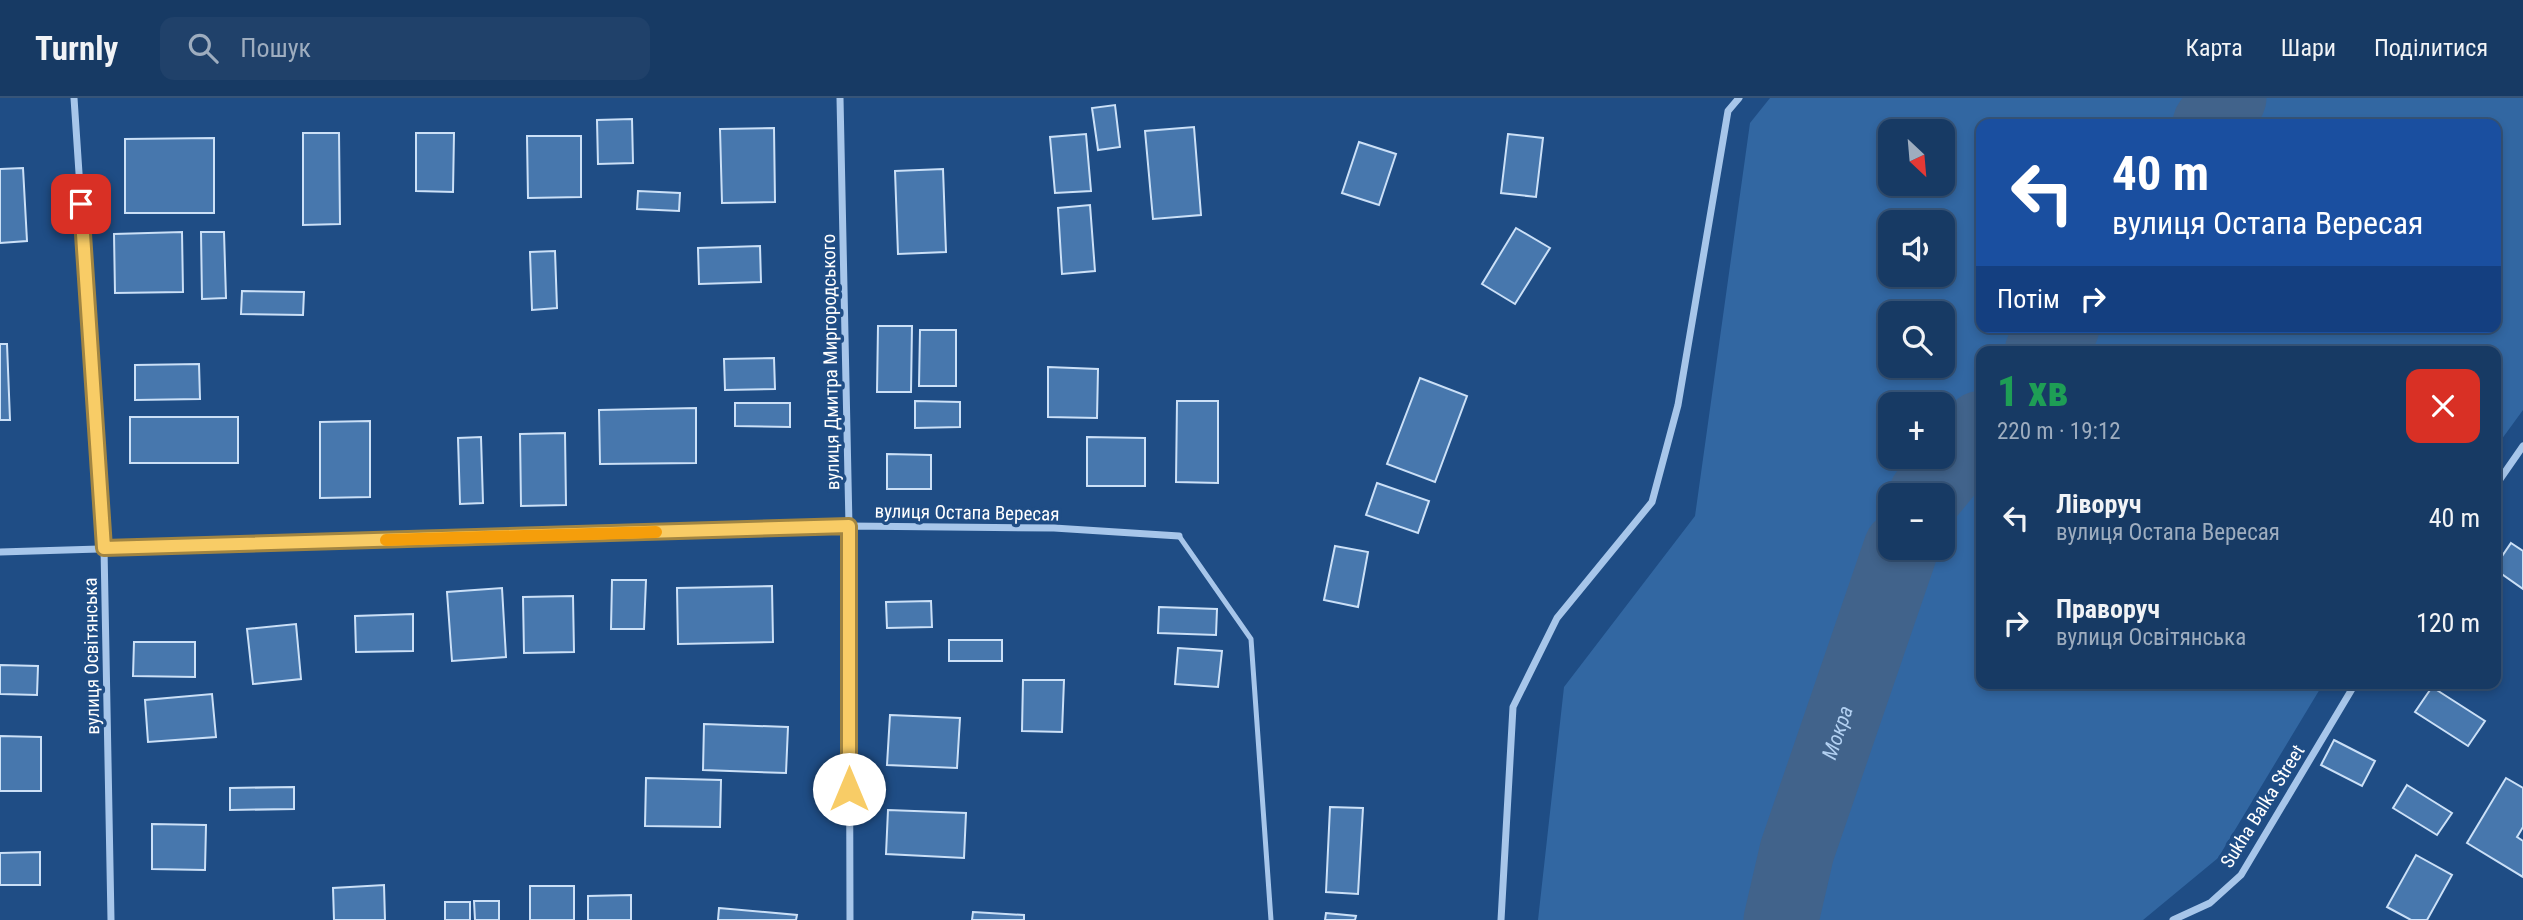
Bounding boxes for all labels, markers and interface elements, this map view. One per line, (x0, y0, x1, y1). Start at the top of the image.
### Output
search box (160, 17, 650, 80)
text: Turnly (35, 29, 118, 68)
icon: search (184, 29, 222, 67)
text: Пошук (240, 33, 311, 63)
text: Карта (2185, 34, 2243, 62)
text: Шари (2281, 34, 2336, 62)
text: Поділитися (2374, 34, 2488, 62)
north arrow (1878, 119, 1955, 196)
map controls (1878, 119, 1955, 560)
text: 40 m (2112, 145, 2209, 202)
icon: left (1997, 147, 2088, 238)
pin (51, 174, 111, 234)
icon: arrive (62, 185, 100, 223)
text: вулиця Остапа Вересая (2112, 204, 2423, 242)
button: sound (1878, 210, 1955, 287)
street label: вулиця Дмитра Миргородського (817, 234, 844, 490)
icon: right (2074, 280, 2112, 318)
text: Потім (1997, 284, 2060, 314)
button: search (1878, 301, 1955, 378)
text: 1 хв (1997, 367, 2068, 416)
button: close (2406, 369, 2480, 443)
button: + (1878, 392, 1955, 469)
text: 220 m · 19:12 (1997, 418, 2121, 445)
button: − (1878, 483, 1955, 560)
text: Ліворуч (2056, 489, 2141, 519)
street label: вулиця Остапа Вересая (874, 499, 1060, 526)
icon: left (1997, 499, 2035, 537)
text: 40 m (2429, 503, 2480, 533)
text: вулиця Остапа Вересая (2056, 519, 2280, 546)
street label: вулиця Освітянська (79, 577, 104, 735)
text: Праворуч (2056, 594, 2160, 624)
icon: right (1997, 604, 2035, 642)
text: 120 m (2416, 608, 2480, 638)
text: вулиця Освітянська (2056, 624, 2246, 651)
water label: Мокра (1817, 703, 1858, 763)
street label: Sukha Balka Street (2215, 741, 2309, 872)
position arrow (812, 752, 886, 826)

